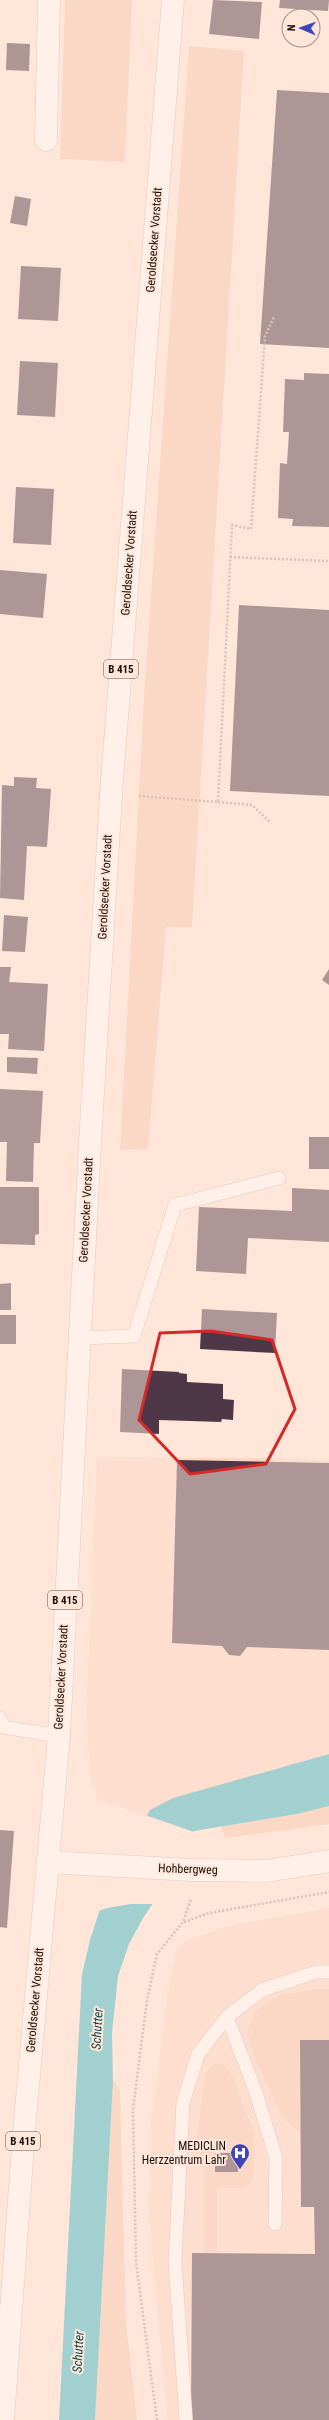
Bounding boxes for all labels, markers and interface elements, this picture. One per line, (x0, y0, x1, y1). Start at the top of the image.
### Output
north arrow (281, 8, 321, 48)
text: N (285, 24, 298, 31)
street label: Geroldsecker Vorstadt (143, 187, 165, 293)
street label: Geroldsecker Vorstadt (118, 510, 140, 616)
road number: B 415 (104, 660, 138, 678)
street label: Geroldsecker Vorstadt (95, 834, 115, 940)
street label: Geroldsecker Vorstadt (76, 1157, 96, 1263)
road number: B 415 (48, 1591, 82, 1609)
street label: Geroldsecker Vorstadt (51, 1624, 71, 1730)
street label: Hohbergweg (158, 1861, 218, 1877)
street label: Geroldsecker Vorstadt (23, 1946, 47, 2053)
water label: Schutter (88, 2007, 106, 2050)
road number: B 415 (6, 2132, 40, 2150)
place label: MEDICLIN Herzzentrum Lahr (142, 2139, 226, 2167)
hospital icon: MEDICLIN Herzzentrum Lahr (229, 2142, 251, 2170)
water label: Schutter (69, 2330, 87, 2373)

